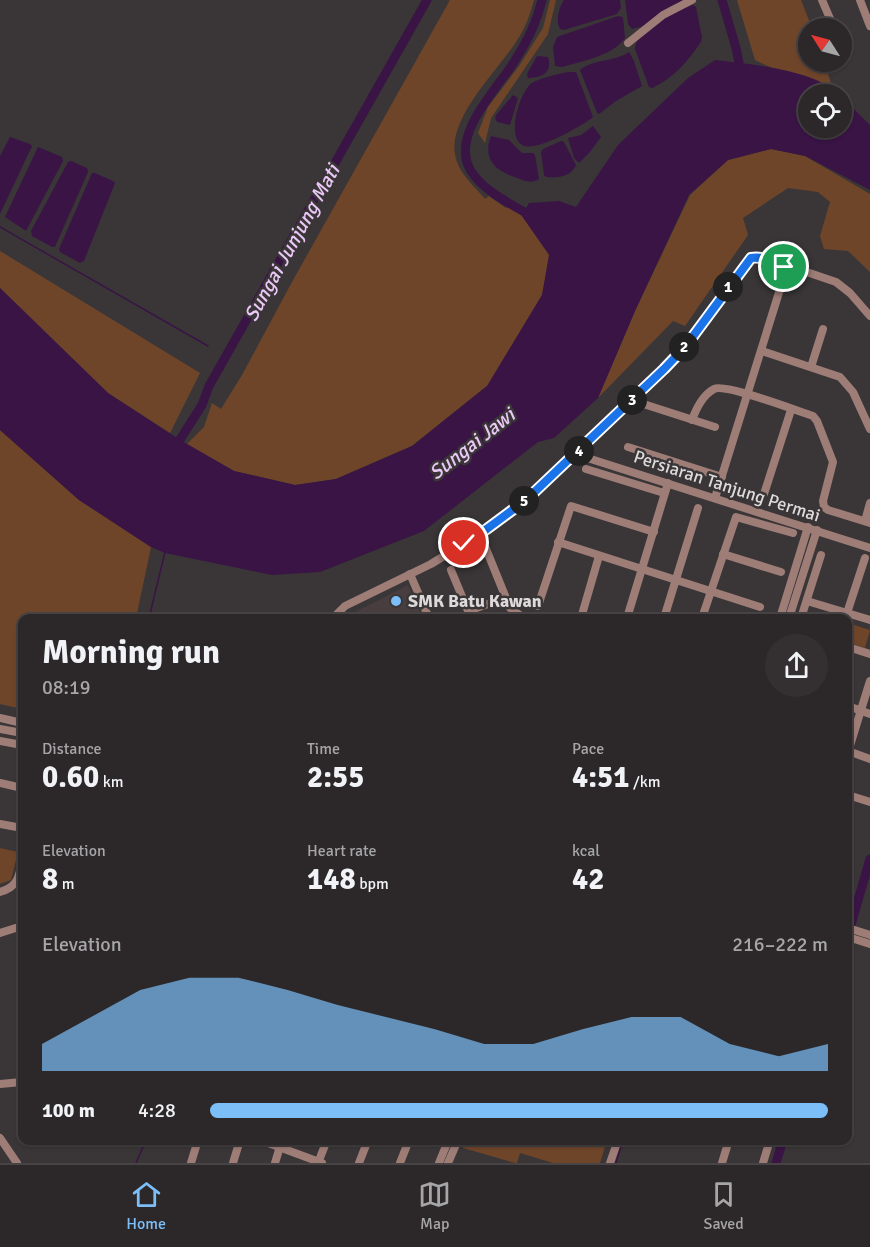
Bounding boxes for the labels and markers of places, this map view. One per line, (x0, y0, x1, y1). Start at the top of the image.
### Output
pin (758, 241, 809, 292)
pin: 1 (713, 272, 743, 302)
pin: 2 (669, 332, 699, 362)
pin: 3 (617, 385, 647, 415)
pin: 4 (564, 436, 594, 466)
pin: 5 (509, 486, 539, 516)
pin (438, 517, 489, 568)
place label: SMK Batu Kawan (408, 590, 542, 612)
marker: SMK Batu Kawan (389, 594, 403, 608)

